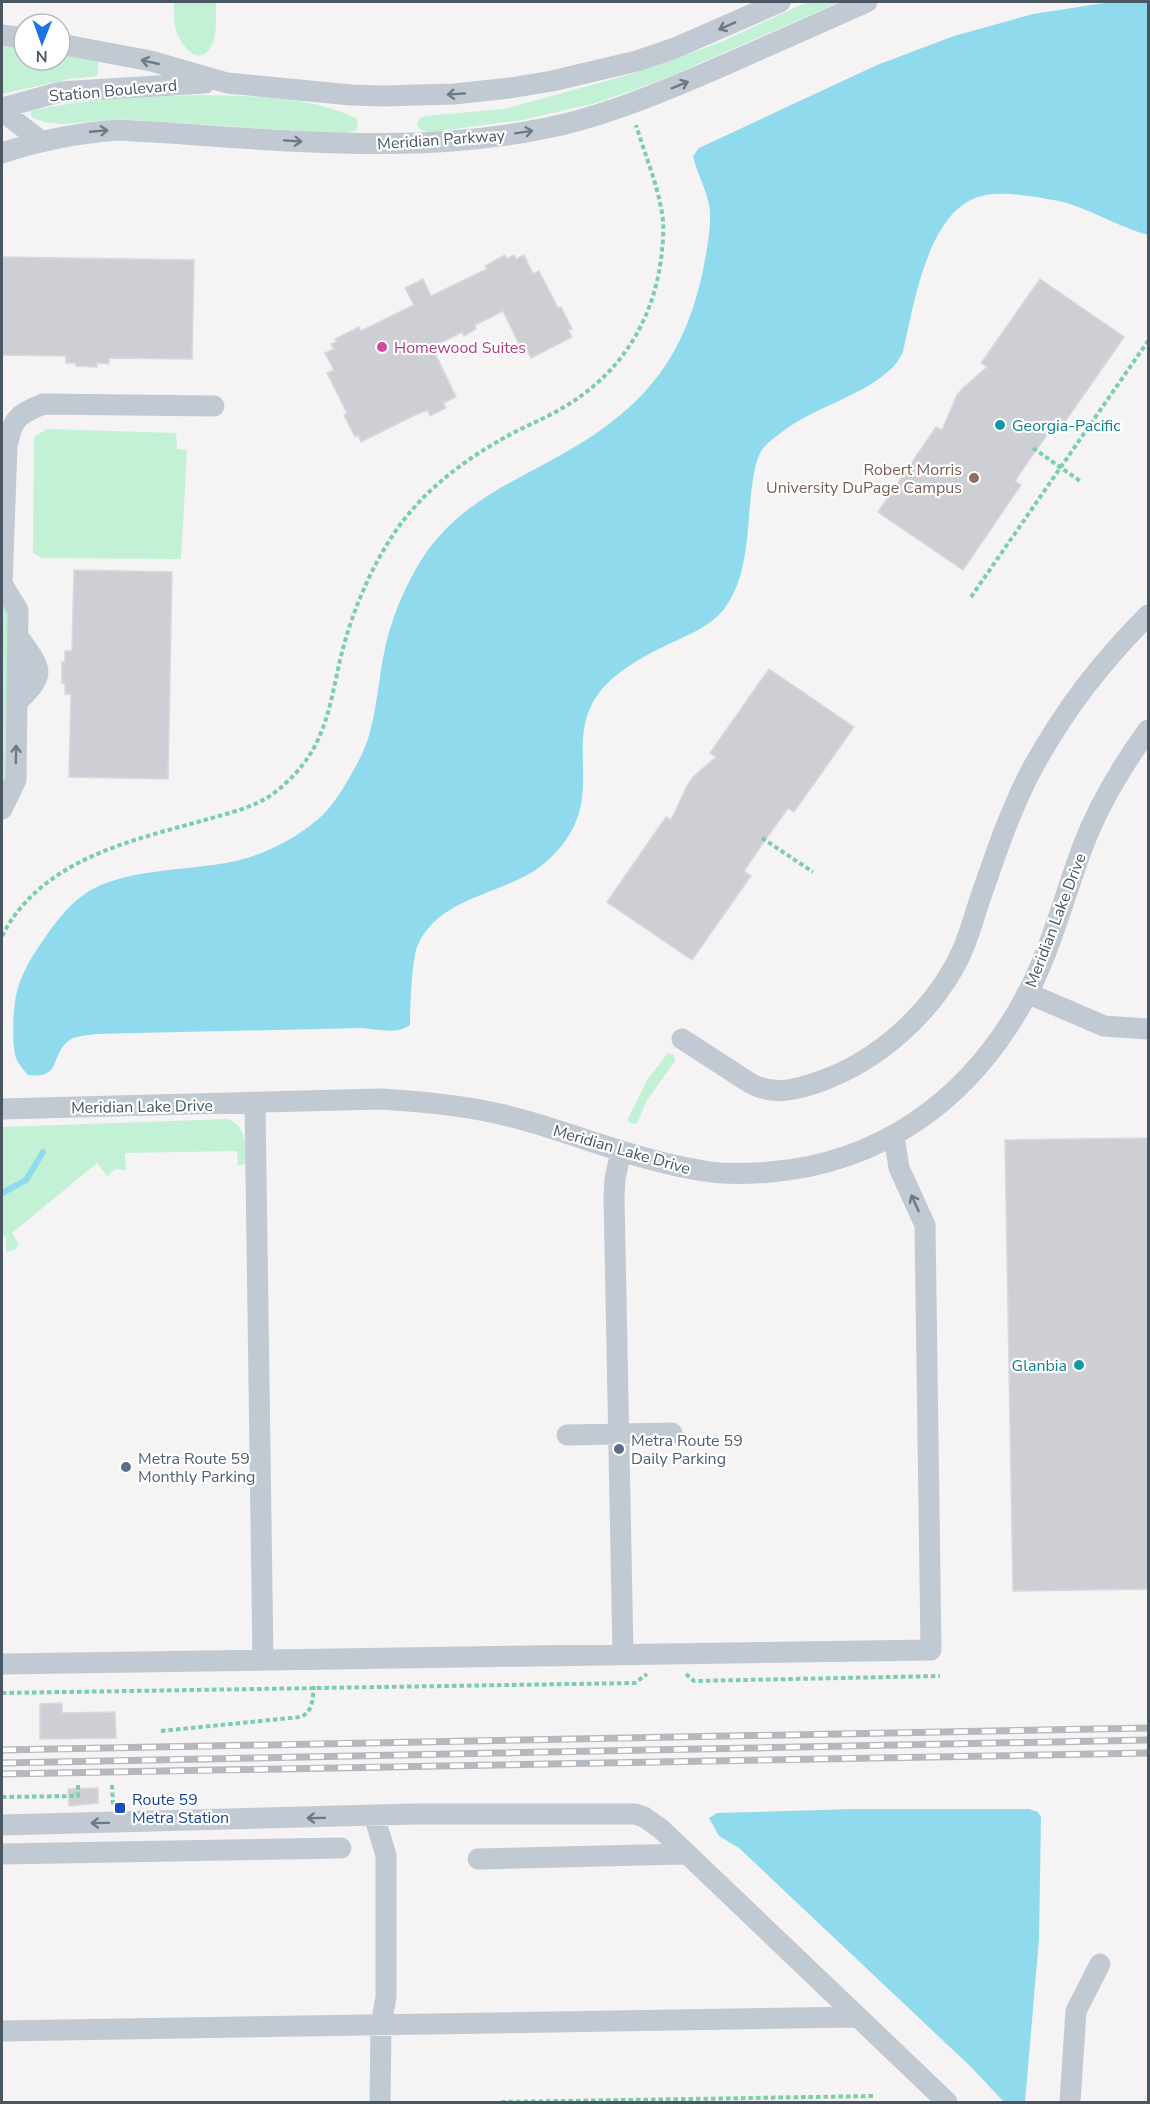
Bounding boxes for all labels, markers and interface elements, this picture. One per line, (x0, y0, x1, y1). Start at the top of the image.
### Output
north arrow (12, 12, 72, 72)
one-way arrow (718, 21, 736, 32)
text: N (36, 45, 48, 67)
one-way arrow (141, 55, 160, 67)
street label: Station Boulevard (48, 74, 178, 108)
one-way arrow (670, 78, 688, 89)
one-way arrow (446, 89, 466, 100)
one-way arrow (88, 125, 108, 136)
street label: Meridian Parkway (376, 125, 506, 155)
one-way arrow (513, 126, 533, 137)
one-way arrow (283, 136, 303, 147)
place label: Homewood Suites (394, 337, 526, 359)
marker: Homewood Suites (375, 340, 389, 354)
place label: Georgia-Pacific (1012, 415, 1121, 437)
marker: Georgia-Pacific (993, 418, 1007, 432)
place label: Robert Morris University DuPage Campus (766, 459, 962, 499)
marker: Robert Morris University DuPage Campus (967, 471, 981, 485)
one-way arrow (10, 745, 22, 765)
street label: Meridian Lake Drive (1020, 850, 1092, 991)
street label: Meridian Lake Drive (71, 1095, 213, 1119)
street label: Meridian Lake Drive (550, 1120, 693, 1180)
one-way arrow (908, 1194, 920, 1212)
place label: Glanbia (1012, 1355, 1067, 1377)
marker: Glanbia (1072, 1358, 1086, 1372)
place label: Metra Route 59 Daily Parking (631, 1430, 743, 1470)
marker: Metra Route 59 Daily Parking (612, 1442, 626, 1456)
place label: Metra Route 59 Monthly Parking (138, 1448, 255, 1488)
marker: Metra Route 59 Monthly Parking (119, 1460, 133, 1474)
place label: Route 59 Metra Station (132, 1789, 229, 1829)
marker: Route 59 Metra Station (113, 1801, 127, 1815)
one-way arrow (306, 1812, 326, 1823)
one-way arrow (90, 1817, 110, 1828)

